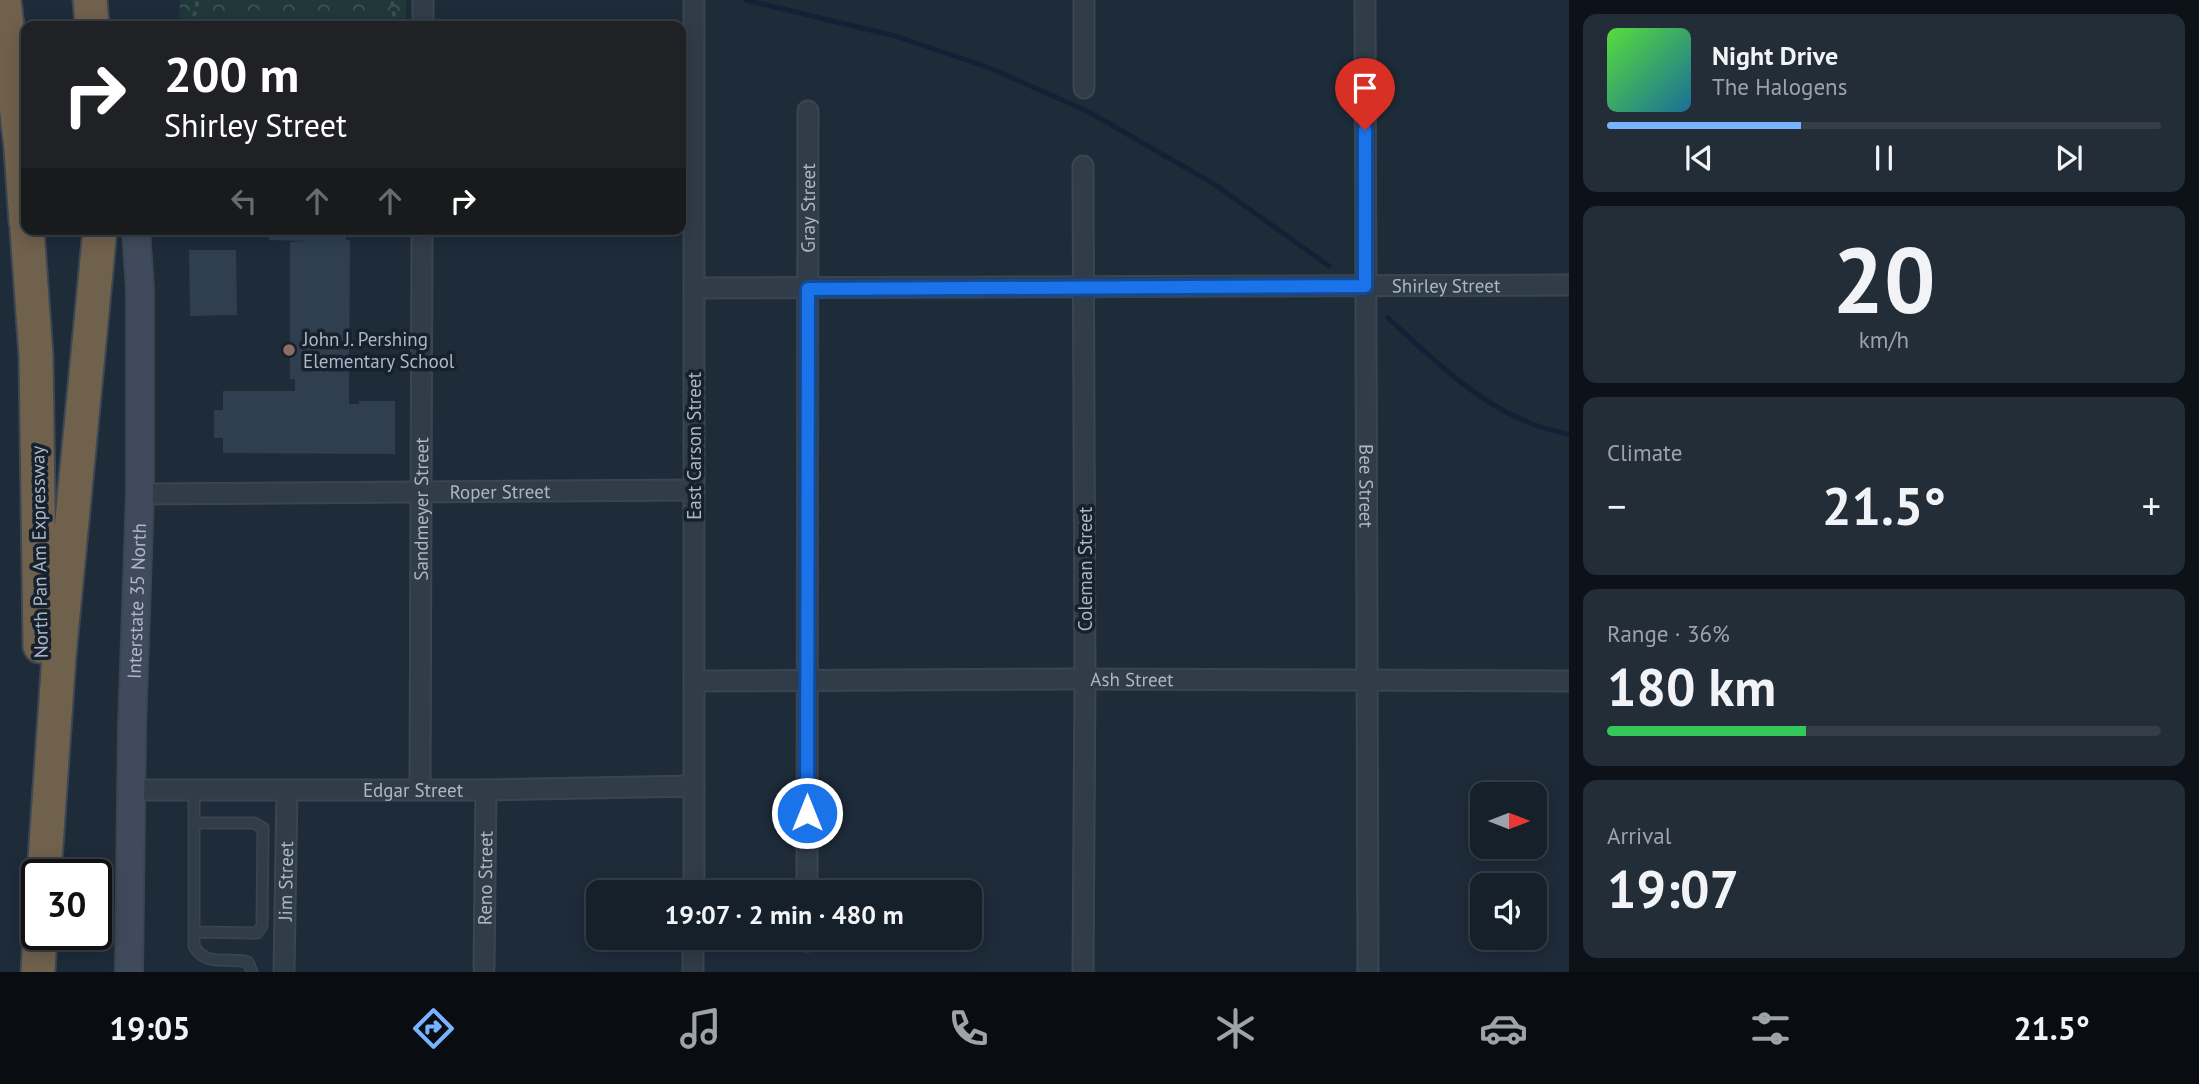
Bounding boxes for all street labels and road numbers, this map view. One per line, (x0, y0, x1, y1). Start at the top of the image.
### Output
street label: Gray Street (796, 163, 820, 253)
street label: Shirley Street (1392, 273, 1501, 298)
street label: East Carson Street (682, 372, 706, 520)
street label: Sandmeyer Street (409, 437, 433, 581)
street label: Bee Street (1354, 444, 1379, 529)
street label: North Pan Am Expressway (25, 445, 53, 658)
street label: Roper Street (450, 479, 551, 504)
street label: Coleman Street (1073, 506, 1097, 631)
street label: Interstate 35 North (122, 523, 151, 679)
street label: Ash Street (1090, 667, 1174, 691)
street label: Edgar Street (363, 778, 464, 802)
street label: Reno Street (472, 830, 498, 925)
street label: Jim Street (273, 840, 298, 922)

